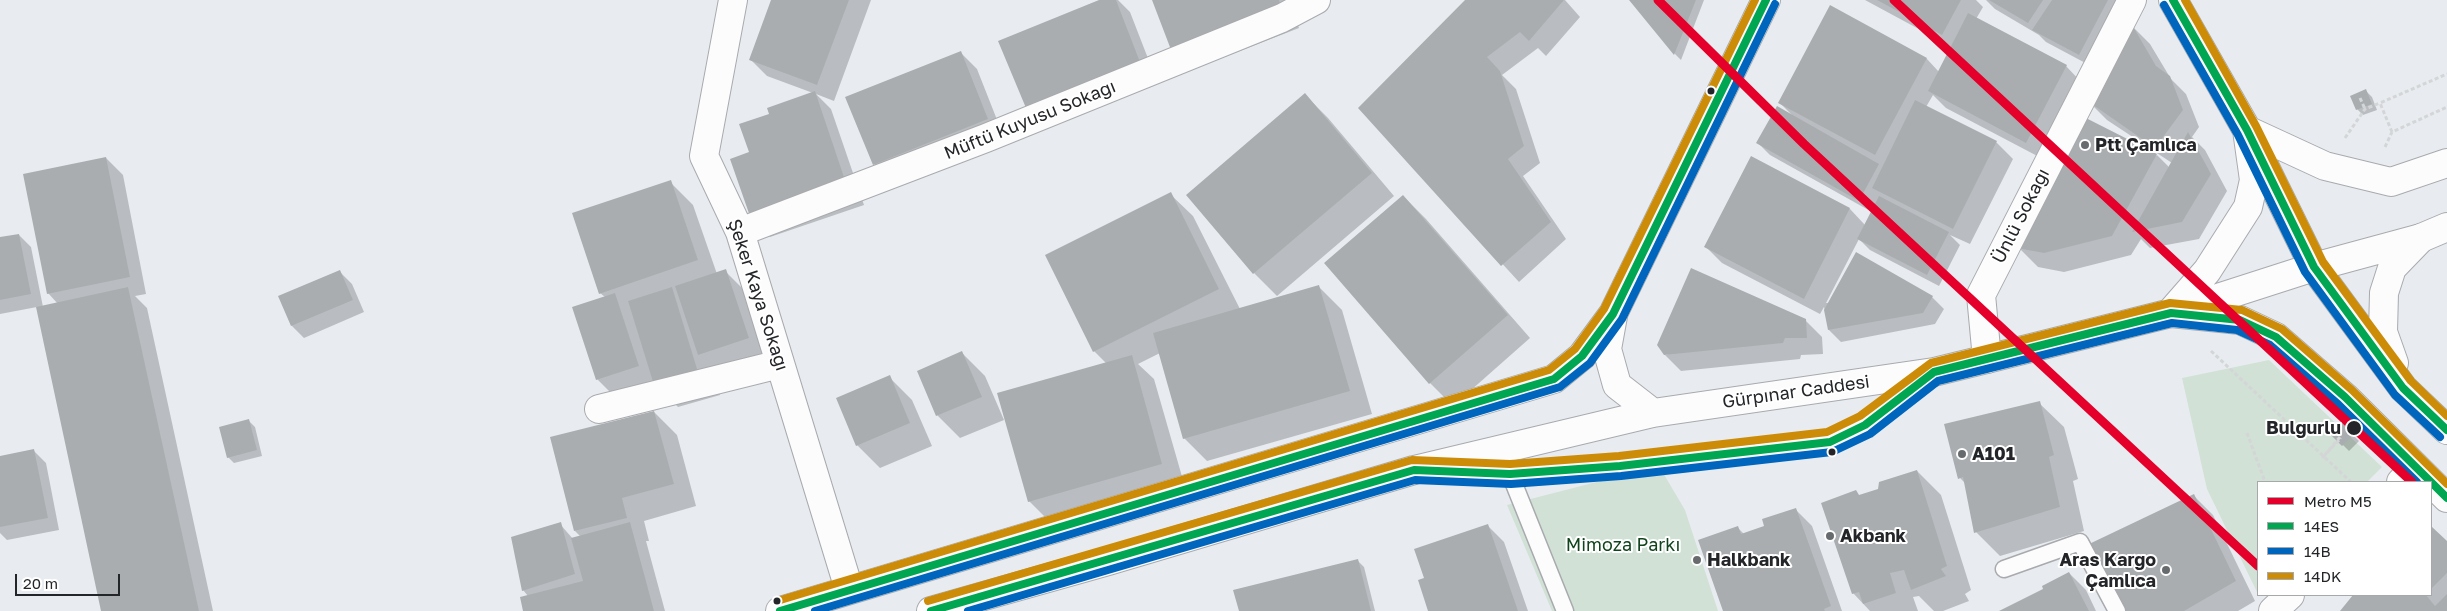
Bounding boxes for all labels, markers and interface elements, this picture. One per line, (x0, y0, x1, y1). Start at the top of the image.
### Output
street label: Müftü Kuyusu Sokağı (941, 76, 1119, 164)
unlabelled marker (1706, 86, 1716, 96)
place label: Ptt Çamlıca (2095, 134, 2197, 156)
marker: Ptt Çamlıca (2079, 139, 2091, 151)
street label: Ünlü Sokağı (1988, 165, 2054, 267)
street label: Şeker Kaya Sokağı (723, 216, 793, 374)
street label: Gürpınar Caddesi (1721, 371, 1871, 413)
place label: Bulgurlu (2266, 417, 2341, 439)
marker: Bulgurlu (2345, 419, 2363, 437)
place label: A101 (1972, 443, 2015, 465)
unlabelled marker (1827, 447, 1837, 457)
marker: A101 (1956, 448, 1968, 460)
legend (2257, 481, 2432, 596)
text: Metro M5 (2304, 492, 2372, 510)
text: 14ES (2304, 517, 2339, 535)
place label: Akbank (1840, 525, 1906, 547)
marker: Akbank (1824, 530, 1836, 542)
park label: Mimoza Parkı (1566, 534, 1680, 556)
text: 14B (2304, 542, 2330, 560)
place label: Halkbank (1707, 549, 1790, 571)
place label: Aras Kargo Çamlıca (2060, 549, 2156, 592)
marker: Halkbank (1691, 554, 1703, 566)
scale bar (18, 564, 122, 596)
marker: Aras Kargo Çamlıca (2160, 564, 2172, 576)
text: 14DK (2304, 567, 2341, 585)
text: 20 m (23, 574, 58, 592)
unlabelled marker (772, 596, 782, 606)

